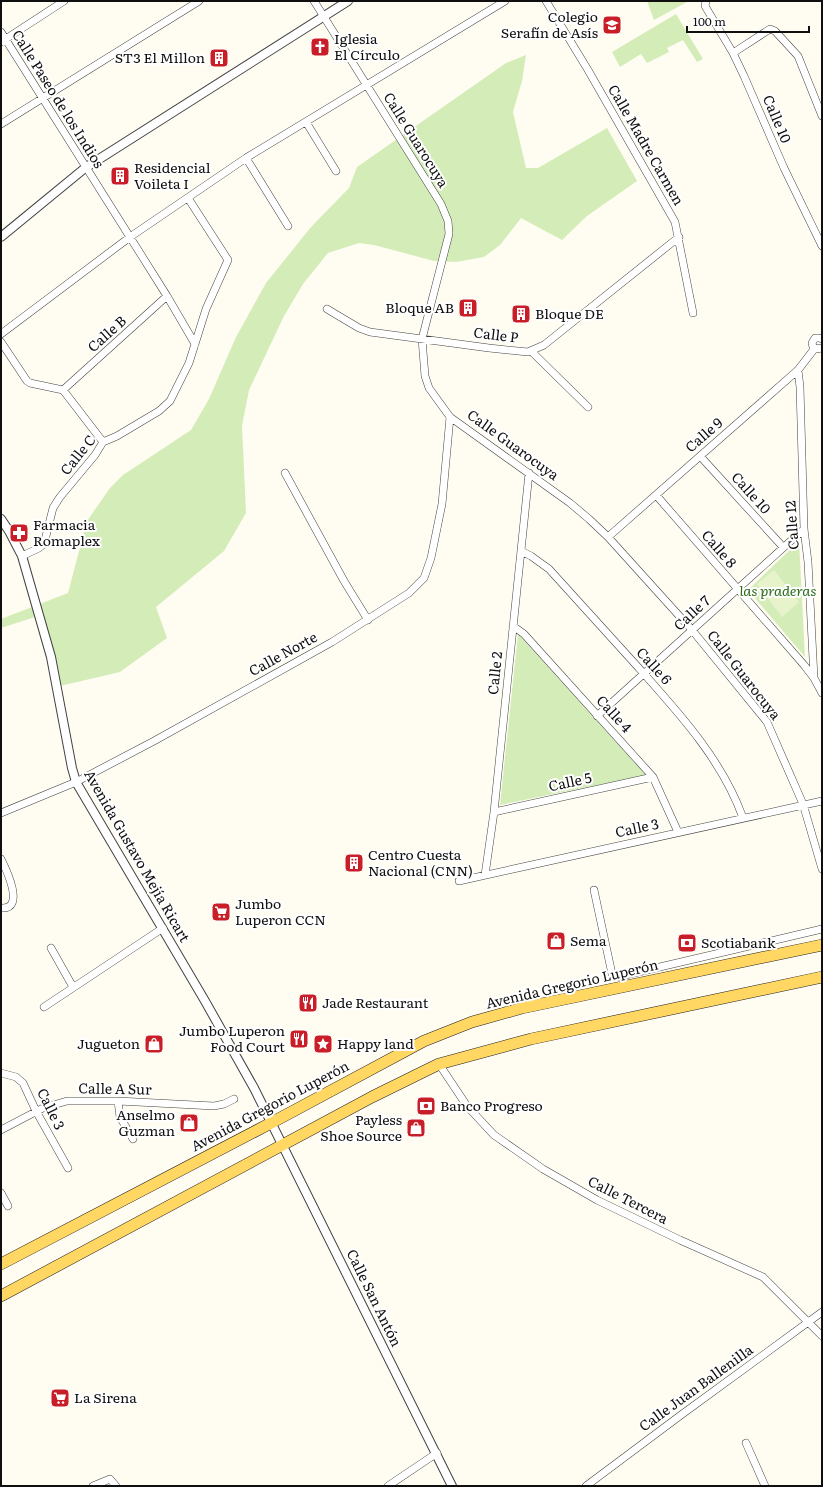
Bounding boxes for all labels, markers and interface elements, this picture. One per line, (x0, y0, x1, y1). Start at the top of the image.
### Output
place label: Colegio Serafín de Asís (501, 6, 598, 42)
scale bar (687, 8, 809, 34)
text: 100 m (693, 12, 726, 30)
school or university icon: Colegio Serafín de Asís (601, 14, 623, 36)
street label: Calle Paseo de los Indios (8, 26, 110, 171)
place label: Iglesia El Círculo (334, 28, 400, 64)
church icon: Iglesia El Círculo (309, 36, 331, 58)
place label: ST3 El Millon (115, 47, 205, 67)
building icon: ST3 El Millon (208, 47, 230, 69)
street label: Calle Madre Carmen (604, 80, 690, 209)
street label: Calle Guarocuya (380, 88, 454, 191)
street label: Calle 10 (759, 92, 797, 146)
place label: Residencial Voileta I (134, 157, 211, 193)
building icon: Residencial Voileta I (109, 165, 131, 187)
place label: Bloque AB (385, 297, 454, 317)
building icon: Bloque AB (457, 297, 479, 319)
building icon: Bloque DE (510, 303, 532, 325)
place label: Bloque DE (535, 303, 604, 323)
street label: Calle B (83, 311, 130, 356)
street label: Calle P (473, 321, 520, 347)
street label: Calle Guarocuya (464, 404, 564, 485)
street label: Calle 9 (680, 412, 726, 456)
street label: Calle C (55, 430, 100, 479)
street label: Calle 10 (727, 467, 776, 518)
street label: Calle 12 (779, 500, 803, 550)
place label: Farmacia Romaplex (33, 514, 100, 550)
pharmacy icon: Farmacia Romaplex (8, 522, 30, 544)
street label: Calle 8 (698, 525, 742, 572)
park label: las praderas (740, 580, 816, 600)
street label: Calle 7 (669, 590, 714, 634)
street label: Calle Guarocuya (703, 625, 786, 724)
street label: Calle Norte (245, 626, 320, 680)
street label: Calle 6 (633, 642, 677, 689)
street label: Calle 2 (482, 650, 506, 696)
street label: Calle 4 (593, 690, 637, 737)
street label: Avenida Gustavo Mejía Ricart (80, 766, 196, 946)
street label: Calle 5 (546, 767, 593, 795)
street label: Calle 3 (613, 813, 660, 841)
place label: Centro Cuesta Nacional (CNN) (368, 844, 473, 880)
building icon: Centro Cuesta Nacional (CNN) (343, 852, 365, 874)
place label: Jumbo Luperon CCN (235, 893, 326, 929)
supermarket icon: Jumbo Luperon CCN (210, 901, 232, 923)
shop icon: Sema (545, 930, 567, 952)
place label: Sema (570, 930, 607, 950)
bank icon: Scotiabank (676, 932, 698, 954)
place label: Scotiabank (701, 932, 776, 952)
street label: Avenida Gregorio Luperón (484, 953, 660, 1013)
restaurant icon: Jade Restaurant (297, 992, 319, 1014)
place label: Jade Restaurant (322, 992, 429, 1012)
place label: Jumbo Luperon Food Court (179, 1020, 285, 1056)
restaurant icon: Jumbo Luperon Food Court (288, 1028, 310, 1050)
place label: Jugueton (77, 1033, 140, 1053)
shop icon: Jugueton (143, 1033, 165, 1055)
place icon: Happy land (312, 1033, 334, 1055)
place label: Happy land (337, 1033, 414, 1053)
street label: Avenida Gregorio Luperón (187, 1055, 352, 1155)
street label: Calle A Sur (78, 1077, 152, 1099)
street label: Calle 3 (33, 1084, 71, 1133)
bank icon: Banco Progreso (415, 1095, 437, 1117)
place label: Banco Progreso (440, 1095, 543, 1115)
place label: Anselmo Guzman (116, 1104, 175, 1140)
place label: Payless Shoe Source (320, 1109, 402, 1145)
shop icon: Anselmo Guzman (178, 1112, 200, 1134)
shop icon: Payless Shoe Source (405, 1117, 427, 1139)
street label: Calle Tercera (585, 1170, 672, 1228)
street label: Calle San Antón (343, 1246, 407, 1350)
street label: Calle Juan Ballenilla (634, 1339, 757, 1435)
supermarket icon: La Sirena (49, 1387, 71, 1409)
place label: La Sirena (74, 1387, 137, 1407)

